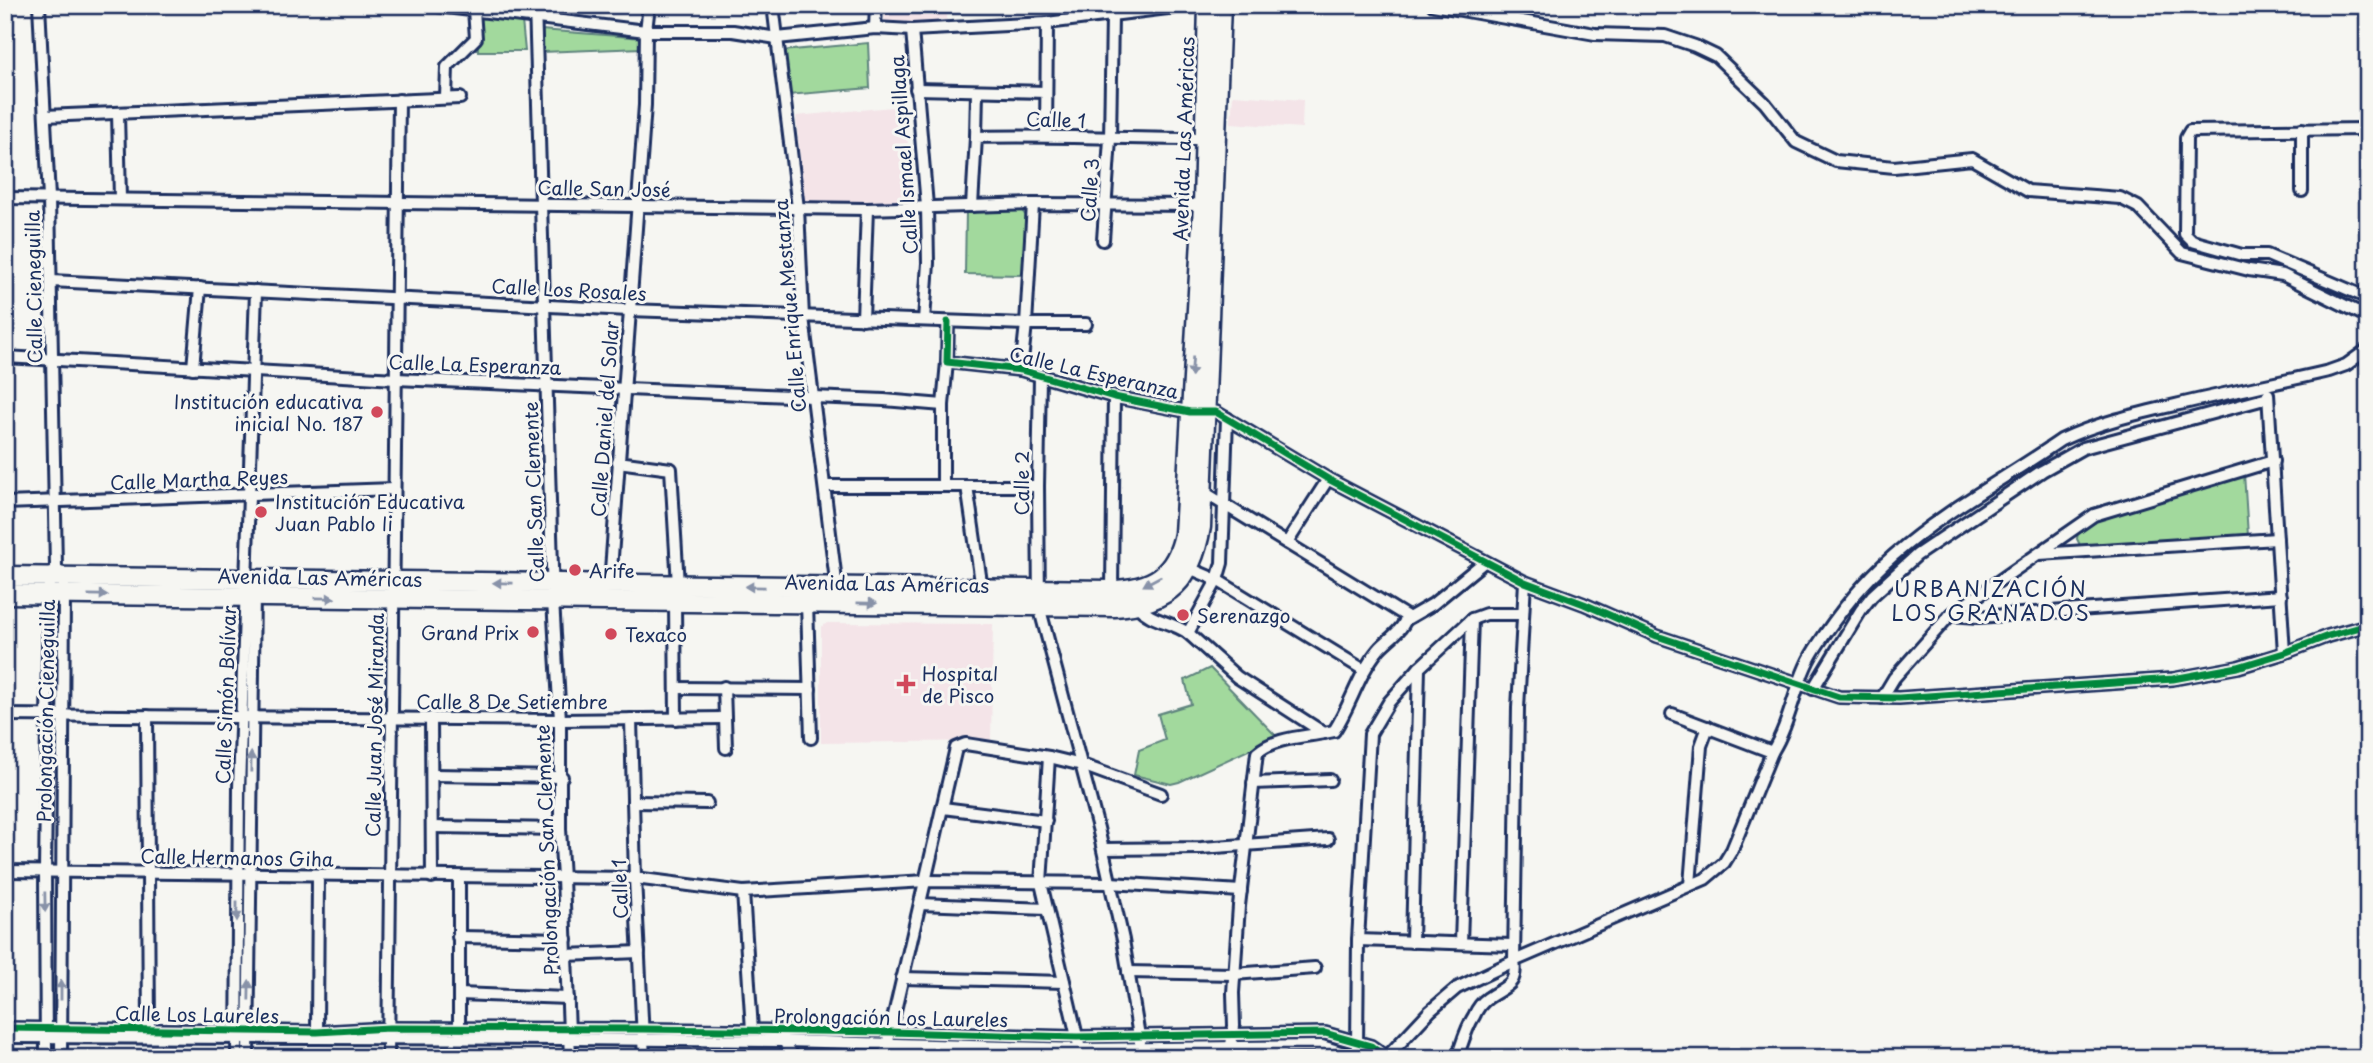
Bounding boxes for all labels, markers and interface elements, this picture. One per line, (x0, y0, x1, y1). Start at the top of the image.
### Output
street label: Avenida Las Américas (1165, 36, 1201, 242)
street label: Calle Ismael Aspillaga (882, 54, 924, 256)
street label: Calle 1 (1025, 104, 1087, 134)
street label: Calle 3 (1073, 157, 1105, 223)
street label: Calle San José (537, 173, 671, 203)
street label: Calle Enrique Mestanza (766, 198, 812, 414)
street label: Calle Cieneguilla (18, 210, 48, 364)
street label: Calle Los Rosales (491, 271, 647, 307)
street label: Calle Daniel del Solar (583, 319, 625, 518)
street label: Calle La Esperanza (1007, 339, 1182, 405)
street label: Calle La Esperanza (388, 347, 562, 381)
one-way arrow (1187, 356, 1198, 378)
place label: Institución educativa inicial No. 187 (174, 387, 363, 437)
street label: Calle San Clemente (516, 401, 550, 583)
marker: Institución educativa inicial No. 187 (369, 404, 385, 420)
street label: Calle 2 (1007, 450, 1035, 516)
street label: Calle Martha Reyes (110, 462, 288, 496)
place label: Institución Educativa Juan Pablo Ii (275, 487, 465, 537)
marker: Institución Educativa Juan Pablo Ii (253, 504, 269, 520)
place label: Arife (589, 556, 635, 584)
street label: Avenida Las Américas (217, 561, 423, 593)
marker: Arife (567, 562, 583, 578)
street label: Avenida Las Américas (784, 567, 990, 599)
district label: URBANIZACIÓN LOS GRANADOS (1891, 572, 2091, 628)
one-way arrow (1142, 575, 1161, 587)
one-way arrow (491, 577, 513, 589)
one-way arrow (743, 581, 765, 592)
one-way arrow (87, 589, 109, 601)
one-way arrow (315, 592, 337, 604)
one-way arrow (856, 597, 878, 609)
street label: Prolongación Cieneguilla (29, 599, 61, 823)
place label: Serenazgo (1197, 601, 1291, 629)
street label: Calle Simón Bolívar (208, 605, 242, 785)
marker: Serenazgo (1175, 607, 1191, 623)
street label: Calle Juan José Miranda (358, 613, 390, 837)
place label: Grand Prix (421, 618, 519, 646)
place label: Texaco (625, 620, 687, 648)
marker: Grand Prix (525, 624, 541, 640)
marker: Texaco (603, 626, 619, 642)
place label: Hospital de Pisco (922, 659, 998, 709)
marker: Hospital de Pisco (896, 674, 916, 694)
street label: Calle 8 De Setiembre (416, 687, 608, 715)
street label: Prolongación San Clemente (528, 724, 564, 976)
one-way arrow (245, 751, 257, 773)
street label: Calle Hermanos Giha (140, 841, 334, 873)
street label: Calle 1 (604, 858, 634, 920)
one-way arrow (40, 892, 51, 914)
one-way arrow (231, 900, 243, 922)
one-way arrow (55, 978, 67, 1000)
one-way arrow (243, 978, 255, 1000)
street label: Calle Los Laureles (115, 999, 279, 1029)
street label: Prolongación Los Laureles (774, 1001, 1008, 1033)

